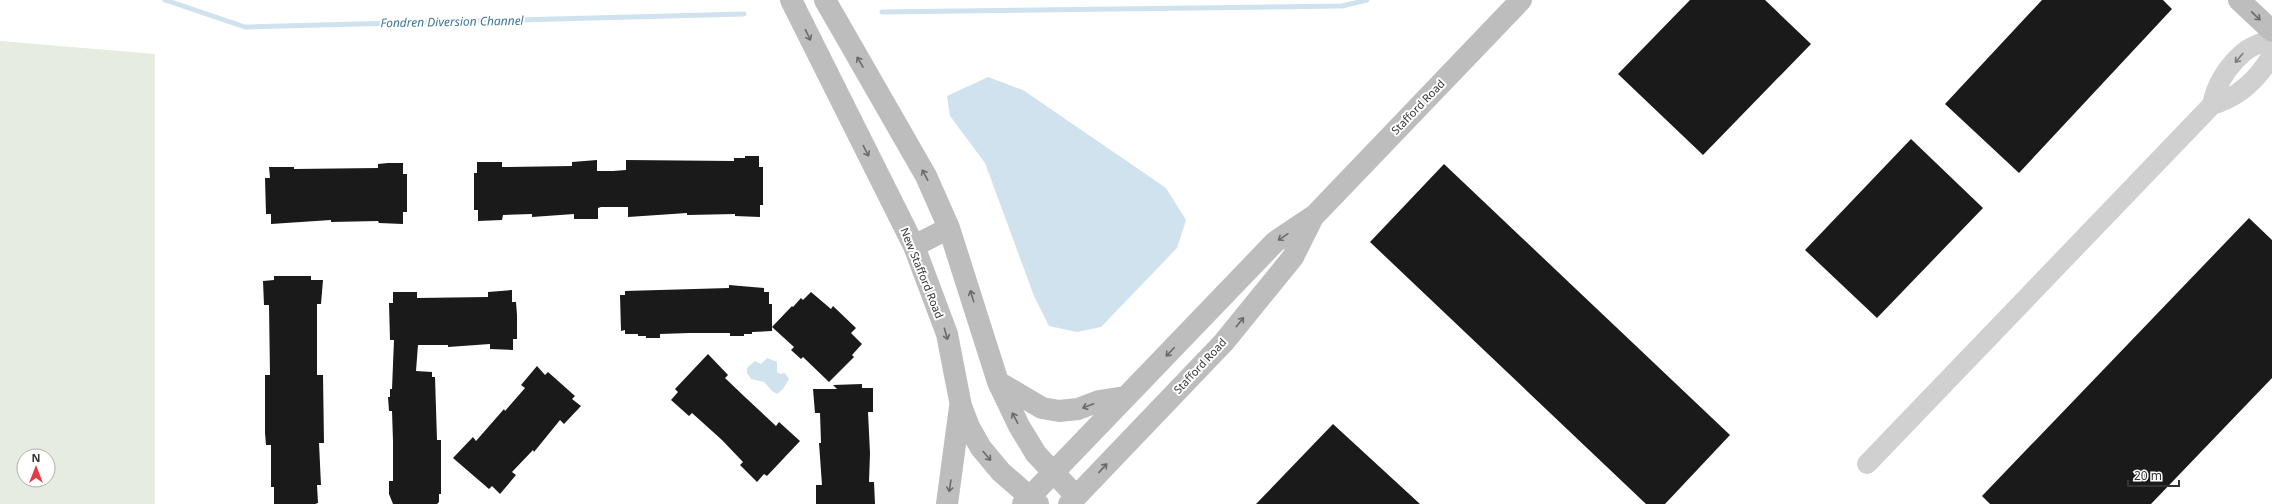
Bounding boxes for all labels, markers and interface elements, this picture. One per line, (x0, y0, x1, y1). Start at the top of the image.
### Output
one-way arrow (2251, 11, 2261, 20)
water label: Fondren Diversion Channel (380, 12, 525, 31)
one-way arrow (805, 29, 812, 41)
one-way arrow (2234, 52, 2243, 63)
one-way arrow (856, 56, 864, 68)
street label: Stafford Road (1388, 76, 1448, 137)
one-way arrow (862, 145, 870, 157)
one-way arrow (920, 169, 928, 181)
street label: New Stafford Road (897, 225, 948, 320)
one-way arrow (1278, 233, 1289, 241)
one-way arrow (968, 289, 975, 302)
one-way arrow (1235, 317, 1244, 328)
one-way arrow (943, 327, 950, 340)
street label: Stafford Road (1170, 335, 1229, 397)
one-way arrow (1165, 347, 1174, 357)
one-way arrow (1082, 402, 1094, 410)
one-way arrow (1010, 412, 1018, 424)
north arrow (16, 448, 56, 488)
text: N (32, 450, 40, 465)
one-way arrow (982, 450, 991, 461)
scale bar (2128, 462, 2179, 488)
one-way arrow (1098, 463, 1108, 473)
text: 20 m (2134, 467, 2162, 484)
one-way arrow (946, 479, 954, 492)

